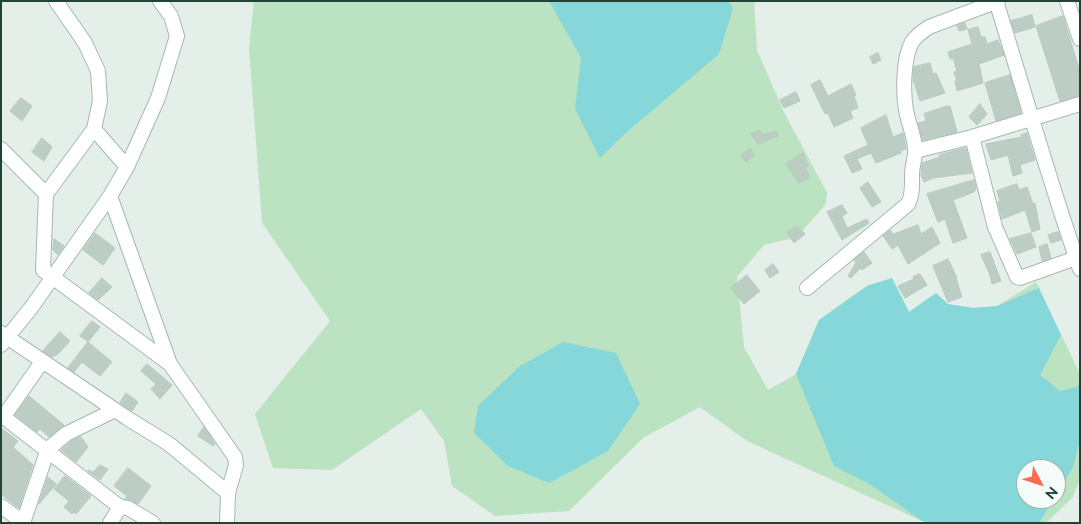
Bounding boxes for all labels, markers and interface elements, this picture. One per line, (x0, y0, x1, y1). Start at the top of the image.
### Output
north arrow (1016, 459, 1066, 509)
text: N (1042, 484, 1061, 502)

